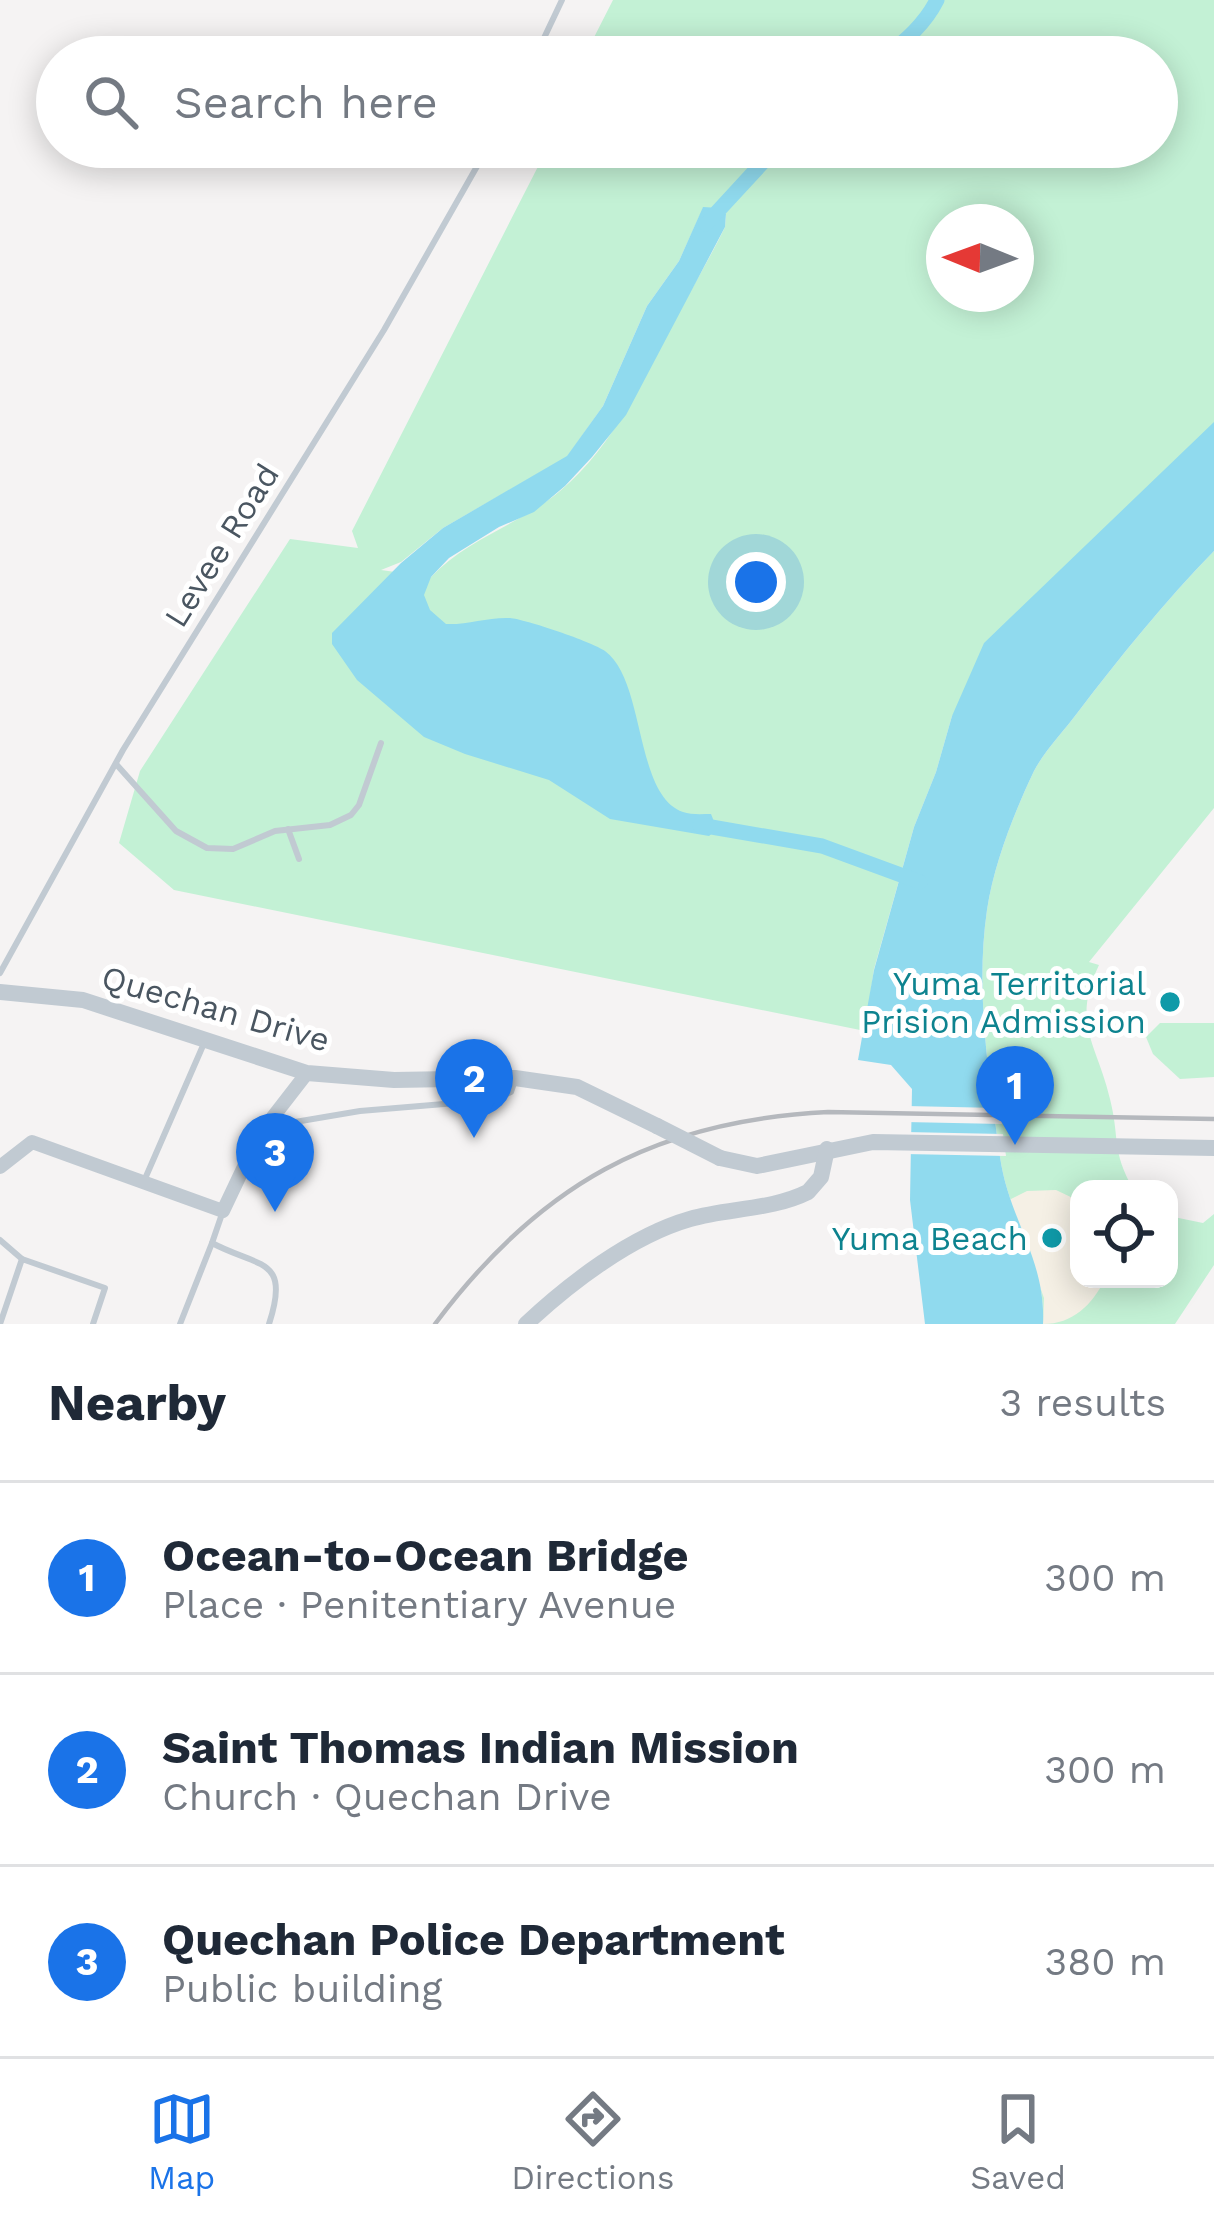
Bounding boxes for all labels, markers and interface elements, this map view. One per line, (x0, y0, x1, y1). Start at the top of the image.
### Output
search box (36, 36, 1178, 168)
icon: search (78, 69, 144, 135)
text: Search here (174, 76, 438, 129)
north arrow (926, 204, 1034, 312)
street label: Levee Road (156, 457, 287, 634)
your location (726, 552, 786, 612)
street label: Quechan Drive (97, 957, 334, 1060)
place label: Yuma Territorial Prision Admission (861, 964, 1146, 1041)
marker: Yuma Territorial Prision Admission (1157, 989, 1183, 1015)
pin: 2 (435, 1039, 513, 1138)
pin: 1 (976, 1046, 1054, 1145)
pin: 3 (236, 1113, 314, 1212)
map controls (1070, 1180, 1178, 1288)
button: locate (1070, 1180, 1178, 1288)
place label: Yuma Beach (832, 1219, 1028, 1258)
marker: Yuma Beach (1039, 1225, 1065, 1251)
text: Nearby (48, 1373, 226, 1432)
text: 3 results (1000, 1380, 1166, 1425)
text: Ocean-to-Ocean Bridge (162, 1529, 689, 1582)
text: 1 (79, 1555, 95, 1600)
text: 300 m (1044, 1555, 1166, 1600)
text: Place · Penitentiary Avenue (162, 1582, 676, 1627)
text: Saint Thomas Indian Mission (162, 1721, 799, 1774)
text: 2 (75, 1747, 99, 1792)
text: 300 m (1044, 1747, 1166, 1792)
text: Church · Quechan Drive (162, 1774, 612, 1819)
text: Quechan Police Department (162, 1913, 785, 1966)
text: 3 (75, 1939, 99, 1984)
text: 380 m (1045, 1939, 1166, 1984)
text: Public building (162, 1966, 442, 2011)
tab: Map (148, 2086, 215, 2197)
tab: Directions (511, 2086, 674, 2197)
tab: Saved (970, 2086, 1066, 2197)

